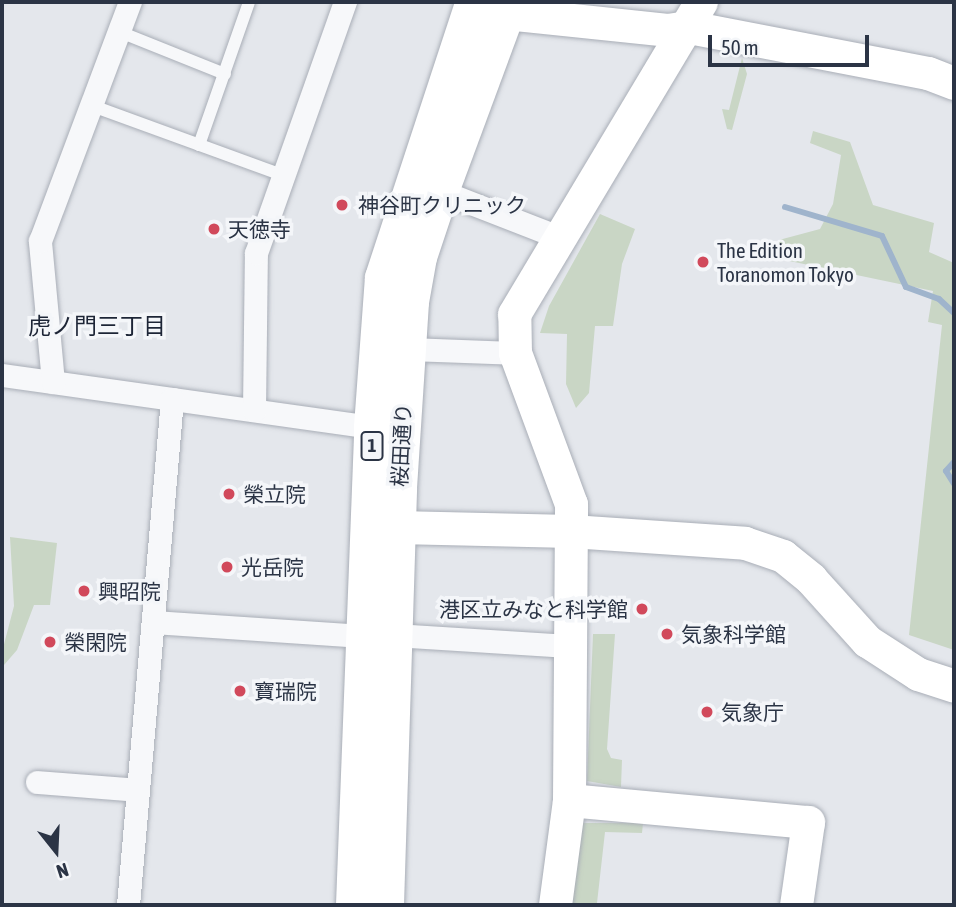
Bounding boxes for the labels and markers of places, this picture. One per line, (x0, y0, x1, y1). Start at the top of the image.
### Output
place label: 神谷町クリニック (358, 192, 526, 218)
marker: 神谷町クリニック (332, 195, 352, 215)
place label: 天徳寺 (228, 216, 291, 242)
marker: 天徳寺 (206, 221, 222, 237)
place label: The Edition Toranomon Tokyo (717, 237, 854, 287)
marker: The Edition Toranomon Tokyo (695, 254, 711, 270)
place label: 榮立院 (243, 481, 306, 507)
marker: 榮立院 (221, 486, 237, 502)
place label: 光岳院 (241, 554, 304, 580)
marker: 光岳院 (219, 559, 235, 575)
place label: 興昭院 (98, 578, 161, 604)
marker: 興昭院 (76, 583, 92, 599)
place label: 港区立みなと科学館 (439, 596, 628, 622)
marker: 港区立みなと科学館 (634, 601, 650, 617)
place label: 気象科学館 (681, 621, 786, 647)
marker: 気象科学館 (659, 626, 675, 642)
place label: 榮閑院 (64, 629, 127, 655)
marker: 榮閑院 (42, 634, 58, 650)
place label: 寶瑞院 (254, 678, 317, 704)
marker: 寶瑞院 (232, 683, 248, 699)
place label: 気象庁 (721, 699, 784, 725)
marker: 気象庁 (699, 704, 715, 720)

